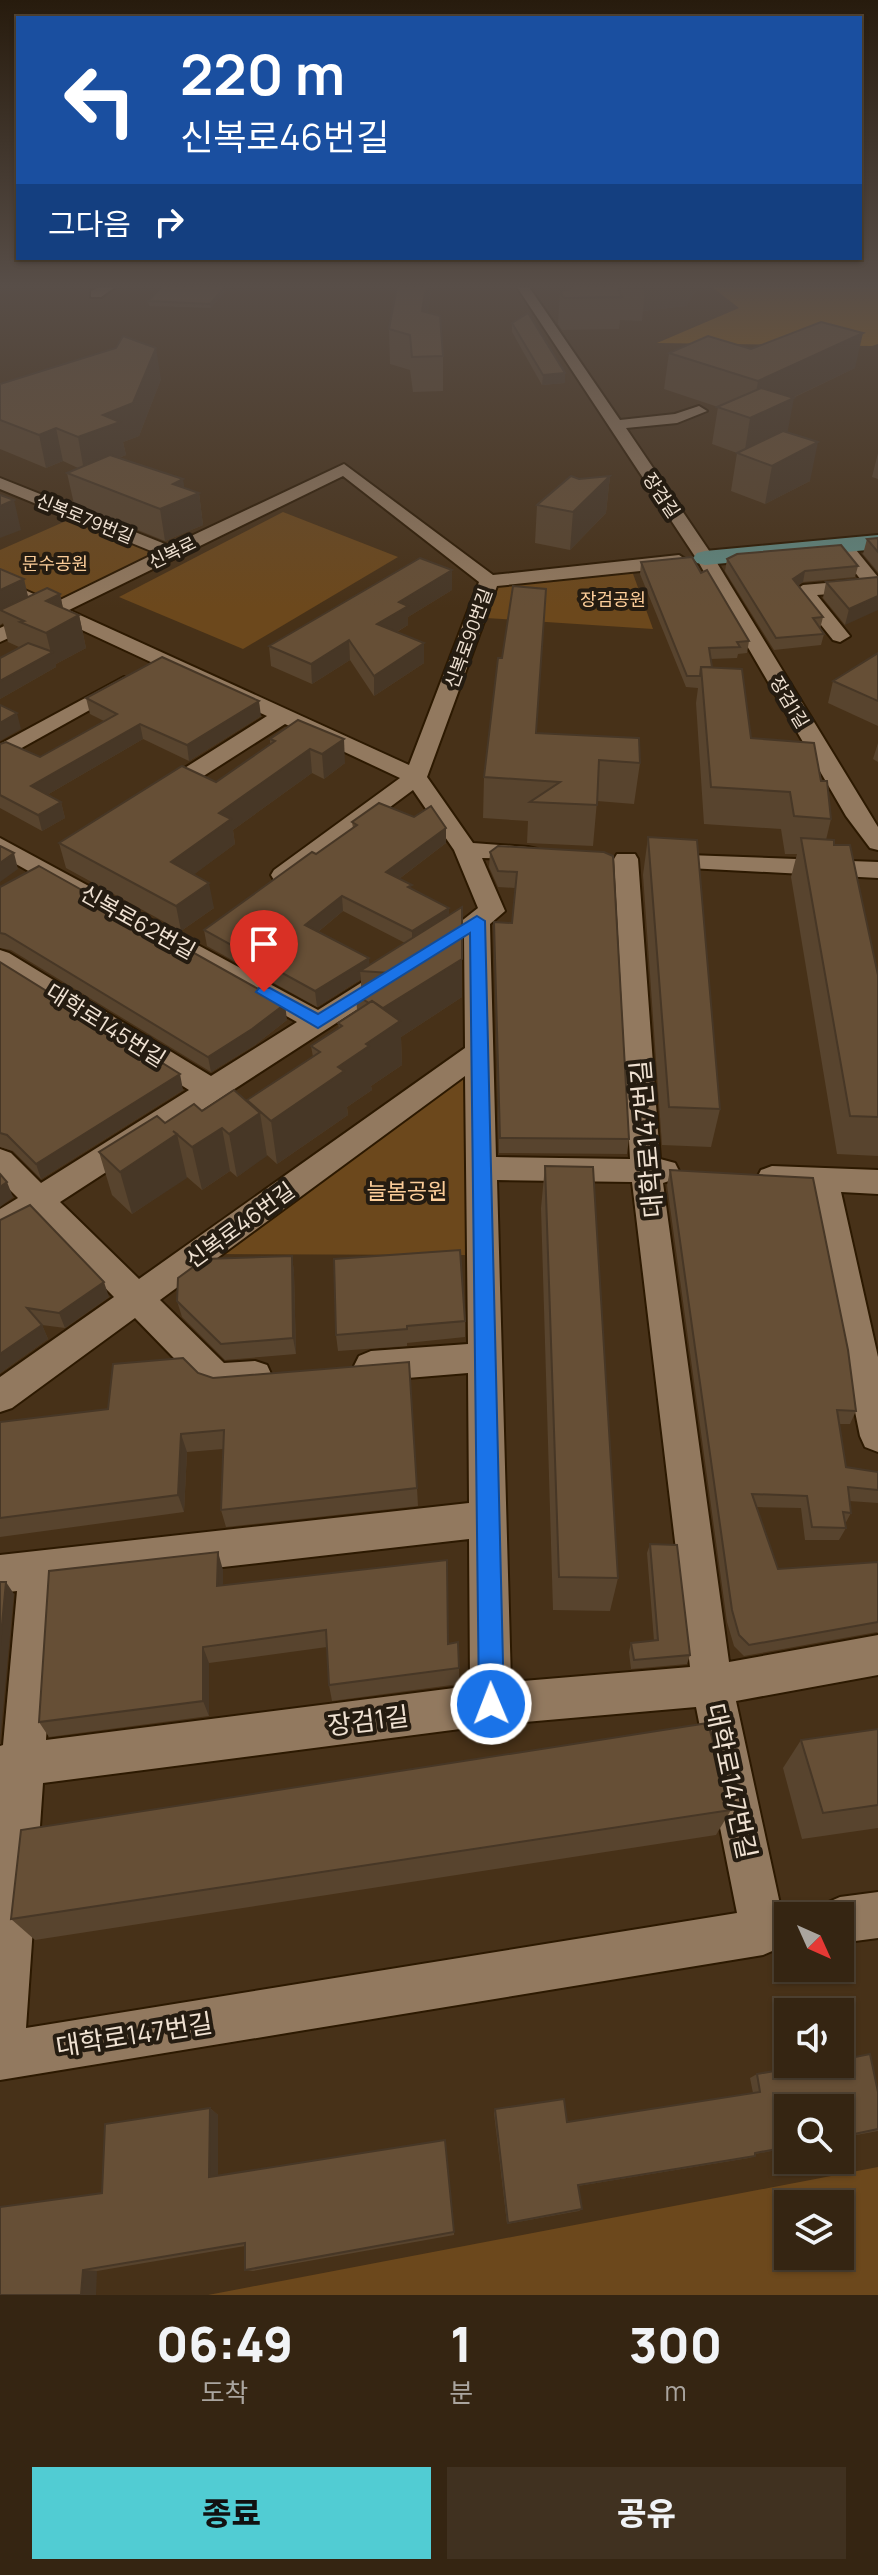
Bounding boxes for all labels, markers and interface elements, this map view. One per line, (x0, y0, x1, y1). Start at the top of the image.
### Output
text: 220 m (180, 35, 345, 112)
icon: left (48, 48, 152, 152)
text: 신복로46번길 (180, 112, 389, 161)
icon: right (147, 200, 191, 244)
text: 그다음 (48, 203, 131, 244)
street label: 장검길 (638, 468, 686, 522)
street label: 신복로79번길 (33, 488, 137, 548)
street label: 신복로 (144, 530, 200, 574)
park label: 문수공원 (22, 551, 88, 575)
street label: 신복로90번길 (439, 585, 497, 691)
park label: 장검공원 (580, 587, 646, 611)
street label: 장검1길 (765, 672, 815, 732)
street label: 신복로62번길 (75, 878, 201, 966)
pin (230, 910, 298, 992)
icon: arrive (242, 922, 286, 966)
street label: 대학로145번길 (41, 976, 171, 1074)
street label: 대학로147번길 (621, 1059, 671, 1219)
street label: 신복로46번길 (179, 1175, 301, 1275)
park label: 늘봄공원 (367, 1176, 447, 1206)
position arrow (449, 1662, 533, 1746)
street label: 장검1길 (325, 1697, 411, 1743)
street label: 대학로147번길 (698, 1700, 766, 1862)
north arrow (774, 1902, 854, 1982)
map controls (774, 1902, 854, 2270)
button: sound (774, 1998, 854, 2078)
street label: 대학로147번길 (53, 2004, 215, 2064)
button: search (774, 2094, 854, 2174)
button: layers (774, 2190, 854, 2270)
text: 06:49 (156, 2311, 293, 2376)
text: 1 (450, 2311, 472, 2376)
text: 300 (629, 2312, 722, 2377)
text: m (664, 2373, 687, 2409)
text: 도착 (201, 2374, 248, 2410)
text: 분 (449, 2374, 473, 2410)
button: 종료 (32, 2467, 431, 2559)
button: 공유 (447, 2467, 846, 2559)

